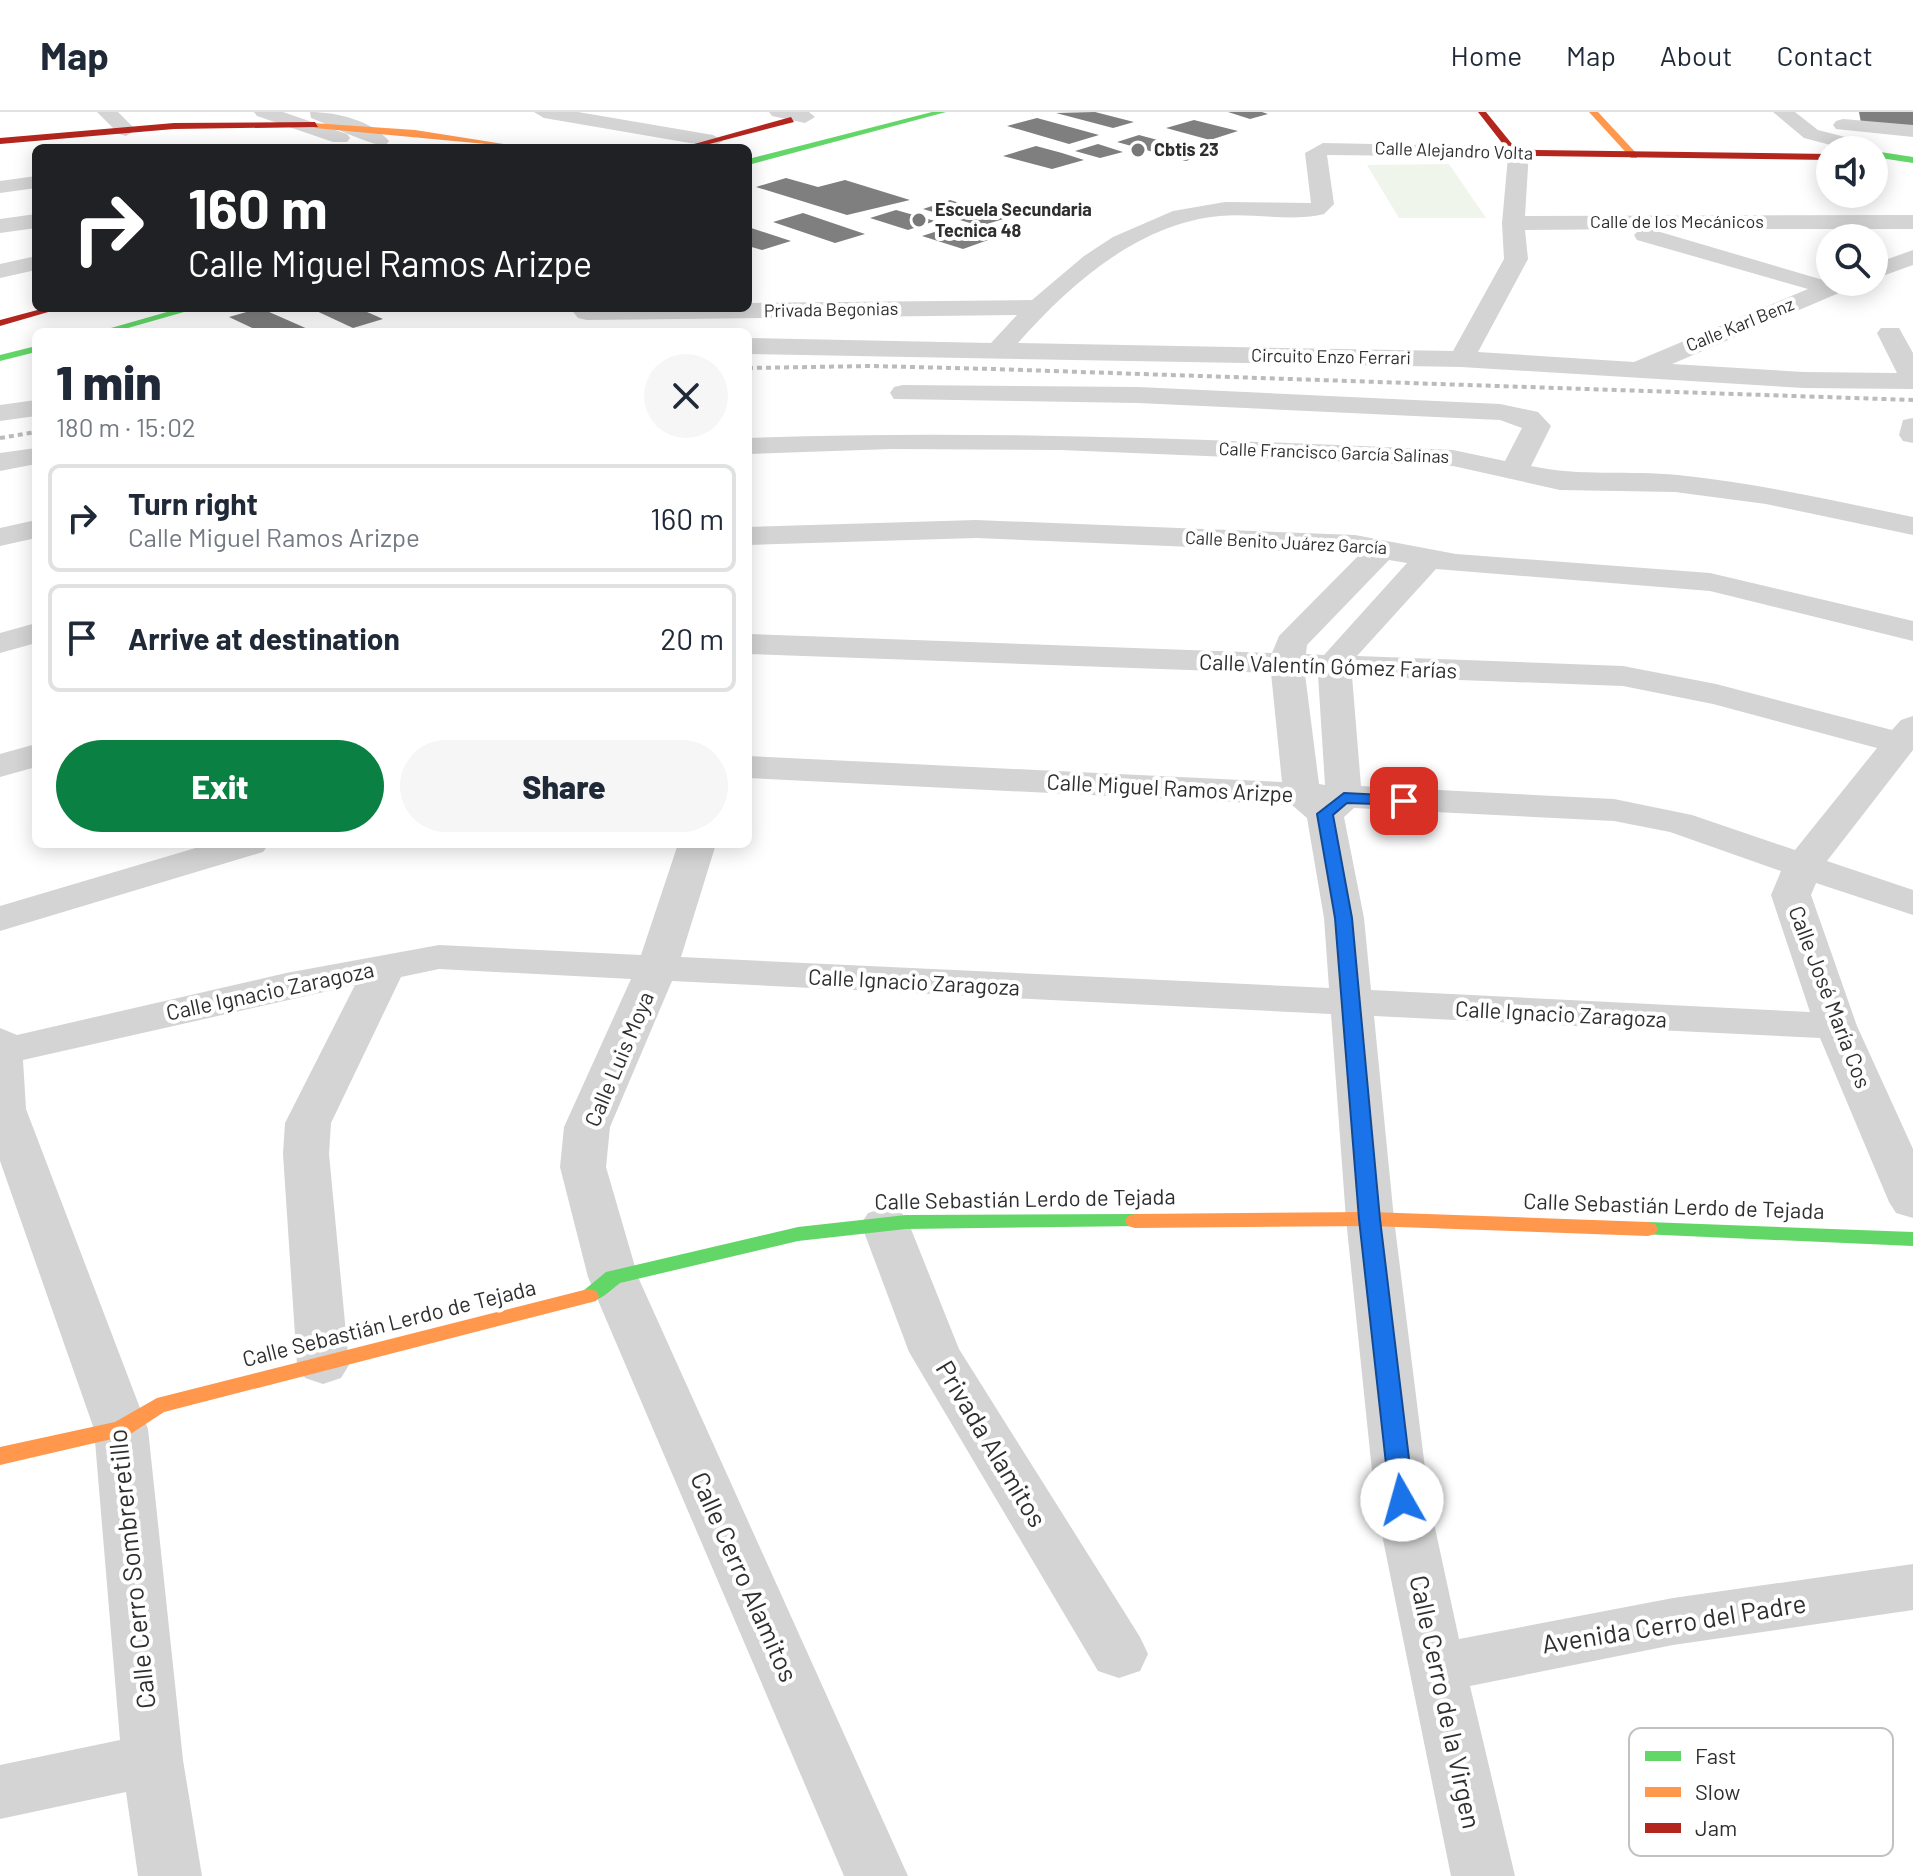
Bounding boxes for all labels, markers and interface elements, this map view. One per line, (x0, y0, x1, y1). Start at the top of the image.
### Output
text: Map (40, 32, 109, 78)
text: Home (1451, 38, 1522, 72)
text: Map (1566, 38, 1616, 72)
text: About (1660, 38, 1732, 72)
text: Contact (1776, 38, 1873, 72)
street label: Calle Alejandro Volta (1374, 136, 1534, 164)
map controls (1816, 136, 1888, 296)
button: sound (1816, 136, 1888, 208)
place label: Cbtis 23 (1154, 138, 1219, 160)
marker: Cbtis 23 (1129, 141, 1147, 159)
text: 160 m (188, 173, 328, 240)
icon: right (56, 176, 160, 280)
place label: Escuela Secundaria Tecnica 48 (935, 198, 1092, 241)
street label: Calle de los Mecánicos (1590, 210, 1764, 232)
marker: Escuela Secundaria Tecnica 48 (910, 211, 928, 229)
button: search (1816, 224, 1888, 296)
text: Calle Miguel Ramos Arizpe (188, 241, 592, 284)
street label: Calle Karl Benz (1682, 292, 1797, 356)
street label: Privada Begonias (764, 297, 898, 321)
street label: Circuito Enzo Ferrari (1251, 344, 1411, 368)
text: 1 min (56, 352, 162, 410)
button: close (644, 354, 728, 438)
text: 180 m · 15:02 (56, 411, 196, 442)
street label: Calle Francisco García Salinas (1218, 437, 1450, 467)
text: Turn right (128, 485, 258, 521)
icon: right (60, 496, 104, 540)
text: 160 m (650, 500, 724, 536)
text: Calle Miguel Ramos Arizpe (128, 521, 420, 552)
street label: Calle Benito Juárez García (1185, 526, 1388, 558)
icon: arrive (60, 616, 104, 660)
text: Arrive at destination (128, 620, 400, 656)
text: 20 m (660, 620, 724, 656)
street label: Calle Valentín Gómez Farías (1199, 648, 1457, 682)
button: Exit (56, 740, 384, 832)
button: Share (400, 740, 728, 832)
pin (1370, 767, 1438, 835)
street label: Calle Miguel Ramos Arizpe (1046, 768, 1294, 806)
icon: arrive (1382, 779, 1426, 823)
street label: Calle José María Cos (1784, 902, 1878, 1092)
street label: Calle Ignacio Zaragoza (163, 955, 376, 1025)
street label: Calle Ignacio Zaragoza (808, 962, 1021, 1000)
street label: Calle Luis Moya (578, 987, 658, 1130)
street label: Calle Ignacio Zaragoza (1455, 994, 1668, 1032)
street label: Calle Sebastián Lerdo de Tejada (874, 1182, 1176, 1214)
street label: Calle Sebastián Lerdo de Tejada (1523, 1187, 1825, 1223)
street label: Calle Sebastián Lerdo de Tejada (239, 1273, 538, 1371)
street label: Privada Alamitos (930, 1354, 1054, 1532)
street label: Calle Cerro Sombreretillo (100, 1428, 161, 1711)
position arrow (1360, 1458, 1444, 1542)
street label: Calle Cerro Alamitos (685, 1467, 806, 1686)
street label: Calle Cerro de la Virgen (1404, 1572, 1488, 1831)
street label: Avenida Cerro del Padre (1539, 1586, 1808, 1659)
legend (1629, 1728, 1893, 1856)
text: Fast (1695, 1742, 1737, 1768)
text: Slow (1695, 1778, 1740, 1804)
text: Jam (1695, 1814, 1737, 1840)

